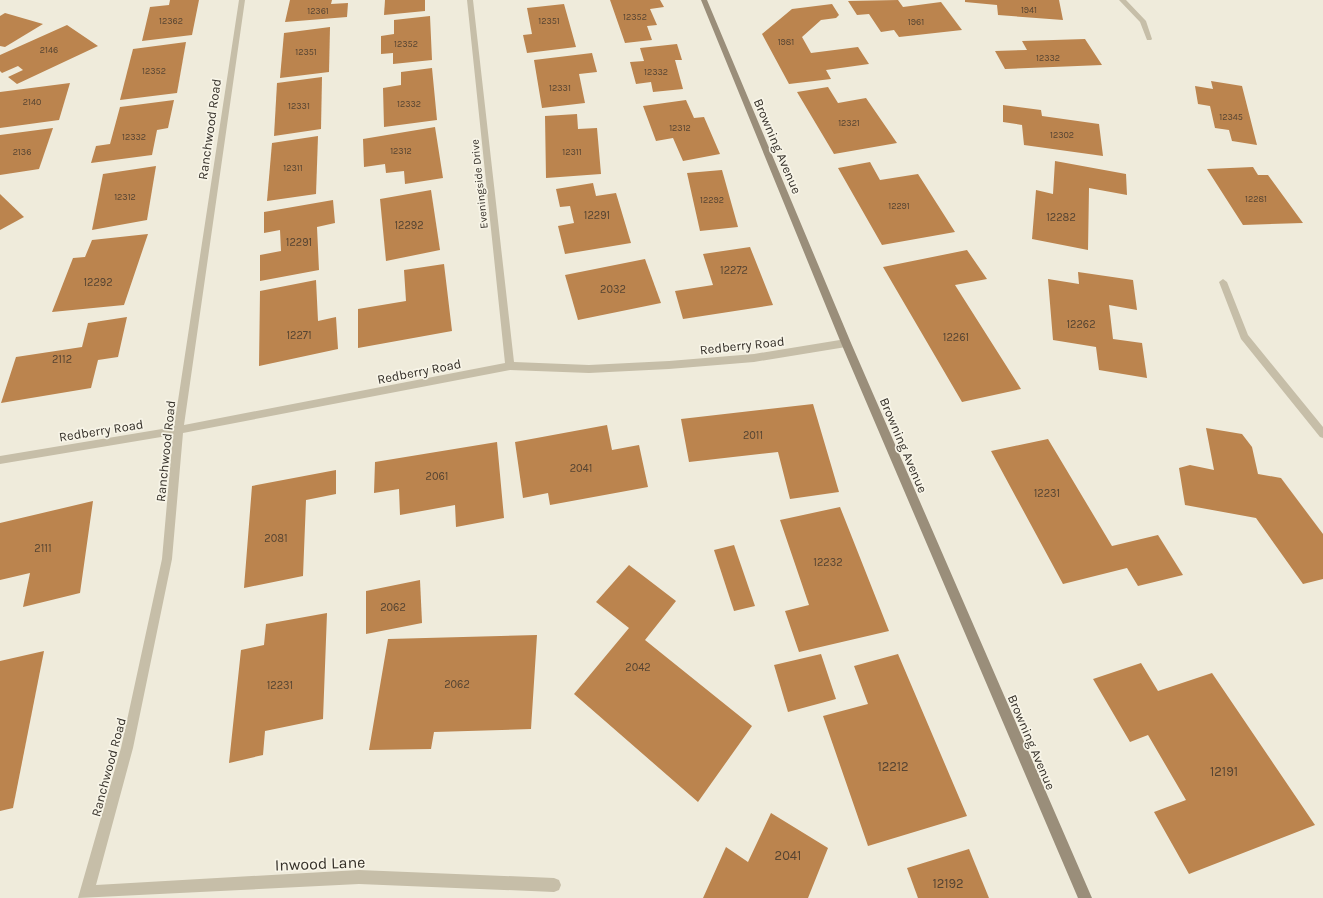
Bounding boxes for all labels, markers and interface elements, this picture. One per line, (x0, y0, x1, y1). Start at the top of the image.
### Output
house number: 1941 (1021, 5, 1037, 15)
house number: 12361 (307, 6, 329, 16)
house number: 12352 (623, 12, 647, 22)
house number: 12362 (159, 16, 183, 26)
house number: 12351 (538, 16, 560, 26)
house number: 1961 (908, 17, 924, 27)
house number: 1981 (778, 37, 794, 47)
house number: 12352 (394, 39, 418, 49)
house number: 2146 (40, 45, 58, 55)
house number: 12351 (295, 47, 317, 57)
house number: 12332 (1036, 53, 1060, 63)
house number: 12352 (142, 66, 166, 76)
house number: 12332 (644, 67, 668, 77)
street label: Ranchwood Road (195, 78, 224, 181)
house number: 12331 (549, 83, 571, 93)
street label: Browning Avenue (751, 96, 805, 196)
house number: 2140 (23, 97, 41, 107)
house number: 12332 (397, 99, 421, 109)
house number: 12331 (288, 101, 310, 111)
house number: 12345 (1219, 112, 1243, 122)
house number: 12321 (838, 118, 860, 128)
house number: 12312 (669, 123, 691, 133)
house number: 12302 (1050, 130, 1074, 140)
house number: 12332 (122, 132, 146, 142)
street label: Eveningside Drive (468, 138, 491, 229)
house number: 12312 (390, 146, 412, 156)
house number: 2136 (13, 147, 31, 157)
house number: 12311 (562, 147, 582, 157)
house number: 12311 (283, 163, 303, 173)
house number: 12312 (114, 192, 136, 202)
house number: 12281 (1245, 194, 1267, 204)
house number: 12292 (700, 195, 724, 205)
house number: 12291 (888, 201, 910, 211)
house number: 12291 (584, 209, 610, 222)
house number: 12282 (1046, 211, 1076, 224)
house number: 12292 (394, 219, 424, 232)
house number: 12291 (286, 236, 312, 249)
house number: 12272 (720, 264, 748, 277)
house number: 12292 (83, 276, 113, 289)
house number: 2032 (600, 283, 626, 296)
house number: 12262 (1066, 318, 1096, 331)
house number: 12271 (286, 329, 312, 342)
house number: 12261 (943, 331, 969, 344)
street label: Redberry Road (699, 334, 785, 357)
house number: 2112 (52, 353, 72, 366)
street label: Redberry Road (376, 356, 462, 387)
street label: Browning Avenue (877, 395, 931, 495)
street label: Ranchwood Road (153, 400, 178, 502)
street label: Redberry Road (58, 416, 144, 445)
house number: 2011 (743, 429, 763, 442)
house number: 2041 (570, 462, 592, 475)
house number: 2061 (426, 470, 448, 483)
house number: 12231 (1034, 487, 1060, 500)
house number: 2081 (264, 532, 288, 545)
house number: 2111 (34, 542, 52, 555)
house number: 12232 (813, 556, 843, 569)
house number: 2062 (380, 601, 406, 614)
house number: 2042 (625, 661, 651, 674)
house number: 2062 (444, 678, 470, 691)
house number: 12231 (267, 679, 293, 692)
street label: Browning Avenue (1005, 692, 1059, 792)
street label: Ranchwood Road (88, 716, 129, 818)
house number: 12212 (877, 759, 909, 774)
house number: 12191 (1210, 764, 1238, 779)
house number: 2041 (775, 848, 801, 863)
street label: Inwood Lane (274, 852, 366, 875)
house number: 12192 (932, 876, 964, 891)

